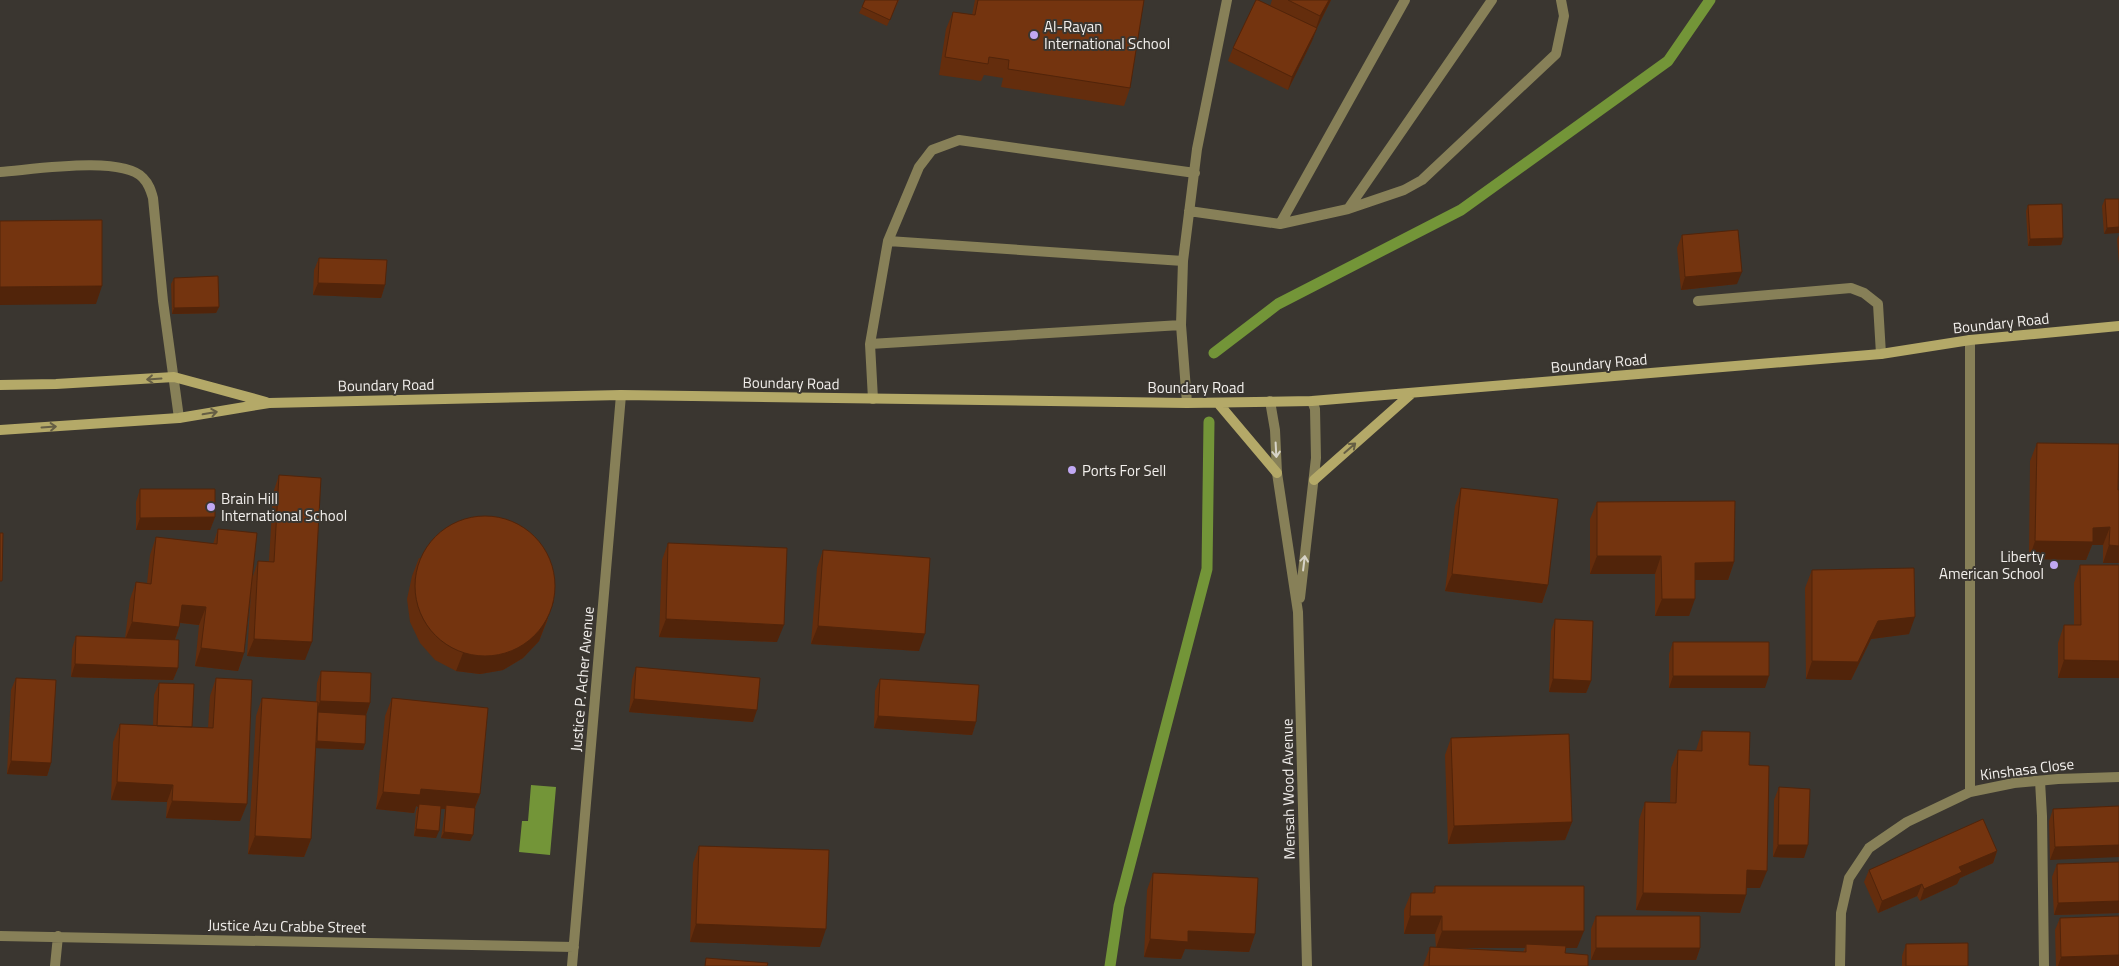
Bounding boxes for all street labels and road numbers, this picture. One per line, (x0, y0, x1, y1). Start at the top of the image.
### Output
street label: Boundary Road (1952, 307, 2050, 339)
street label: Boundary Road (1550, 347, 1648, 379)
street label: Boundary Road (742, 371, 840, 395)
street label: Boundary Road (337, 373, 435, 397)
street label: Boundary Road (1148, 376, 1244, 399)
street label: Justice P. Acher Avenue (564, 605, 600, 753)
street label: Mensah Wood Avenue (1275, 718, 1301, 860)
street label: Kinshasa Close (1979, 752, 2075, 786)
street label: Justice Azu Crabbe Street (208, 913, 367, 939)

